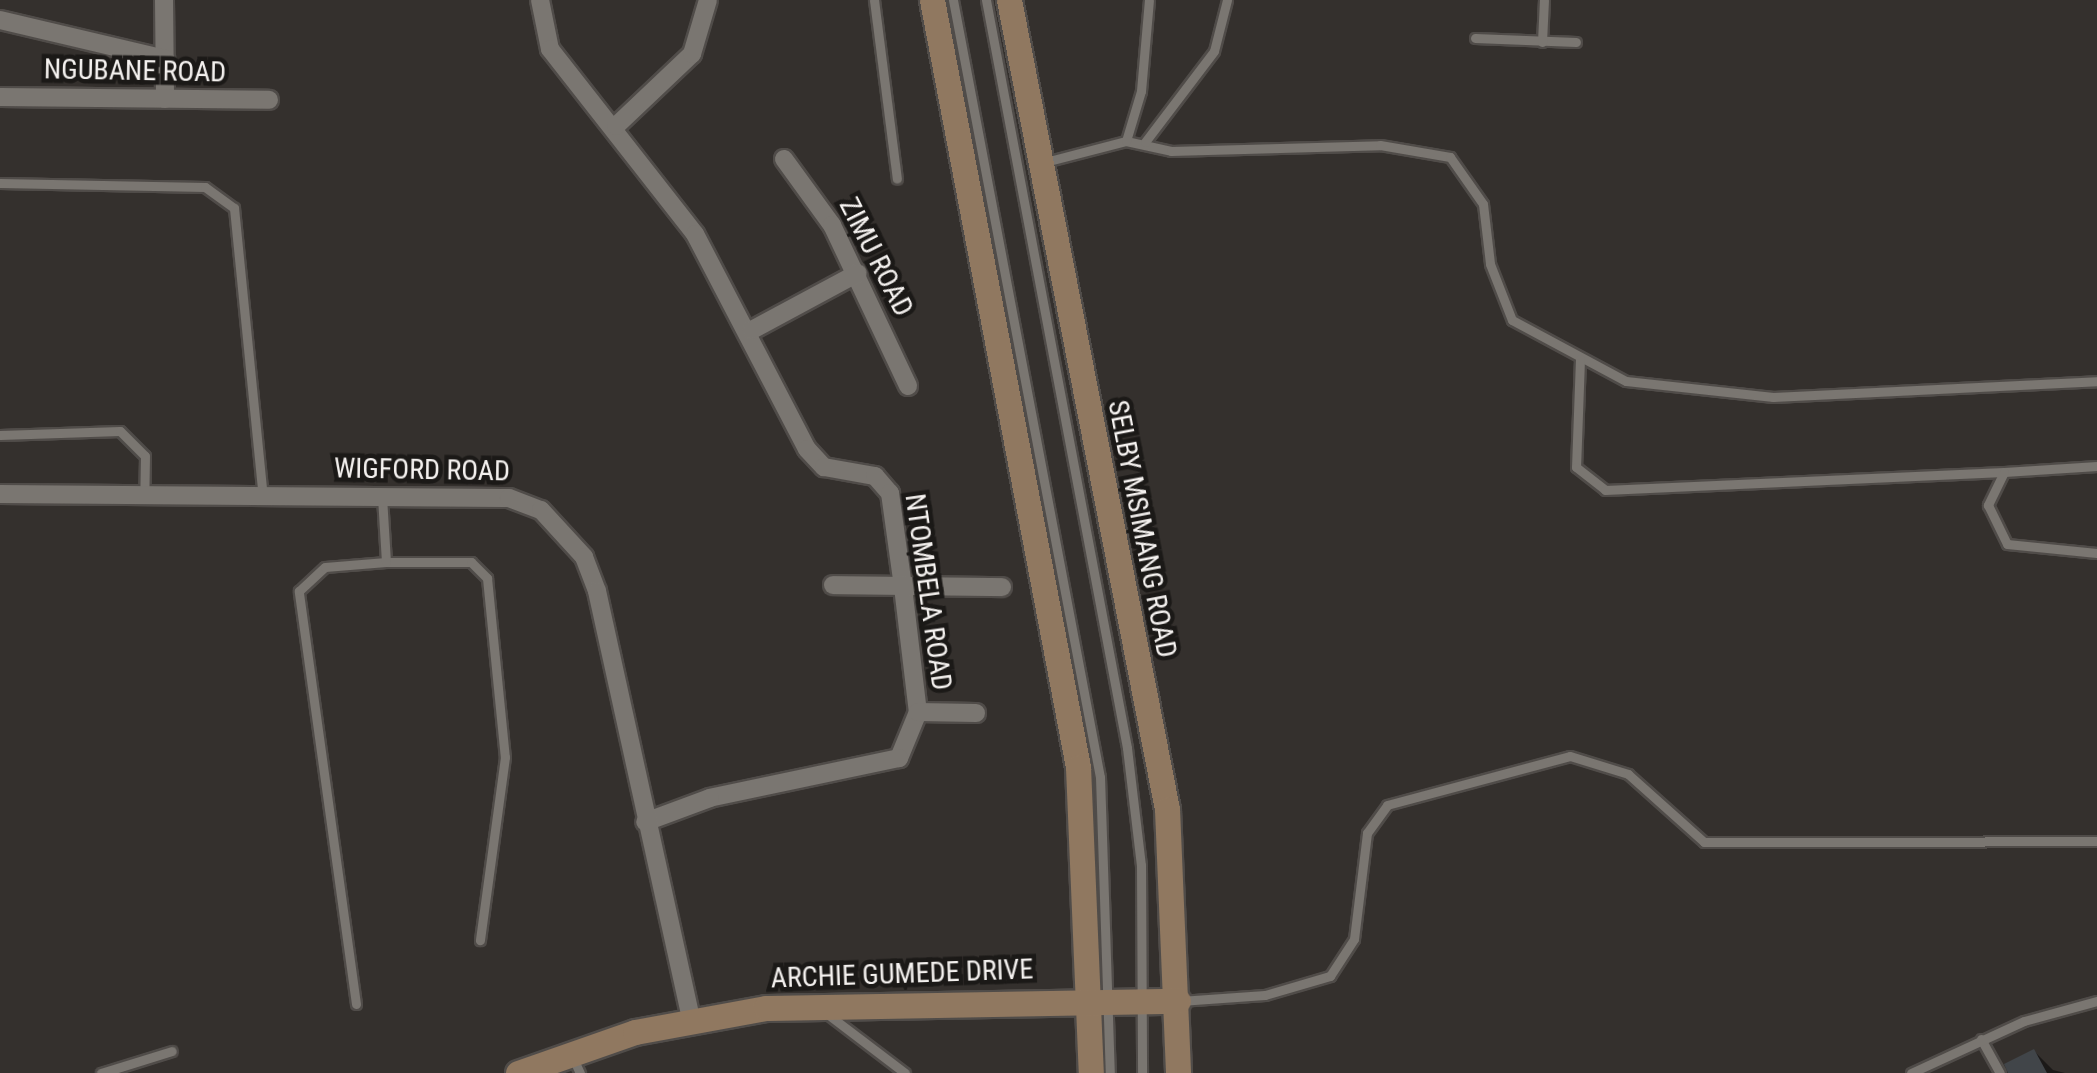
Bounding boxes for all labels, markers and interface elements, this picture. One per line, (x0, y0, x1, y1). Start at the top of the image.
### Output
street label: NGUBANE ROAD (44, 53, 226, 89)
street label: ZIMU ROAD (832, 192, 920, 322)
street label: SELBY MSIMANG ROAD (1101, 397, 1183, 661)
street label: WIGFORD ROAD (334, 452, 510, 488)
street label: NTOMBELA ROAD (898, 492, 958, 692)
street label: ARCHIE GUMEDE DRIVE (770, 953, 1034, 995)

